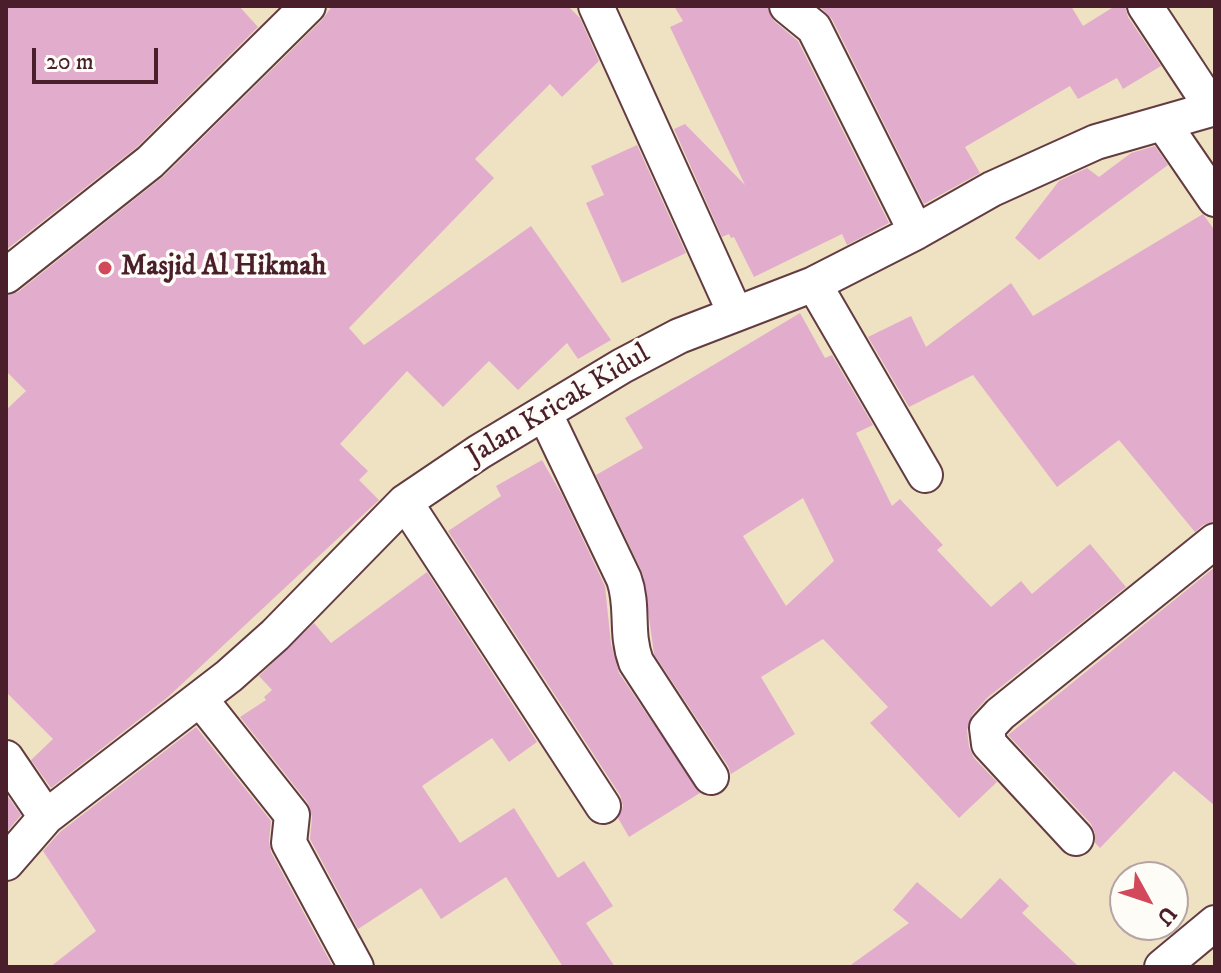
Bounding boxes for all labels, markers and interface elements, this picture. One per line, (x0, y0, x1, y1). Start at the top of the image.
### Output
scale bar (36, 32, 162, 82)
text: 20 m (46, 47, 94, 77)
place label: Masjid Al Hikmah (121, 251, 326, 285)
marker: Masjid Al Hikmah (96, 259, 114, 277)
street label: Jalan Kricak Kidul (461, 338, 657, 474)
north arrow (1109, 861, 1189, 941)
text: U (1150, 900, 1182, 931)

